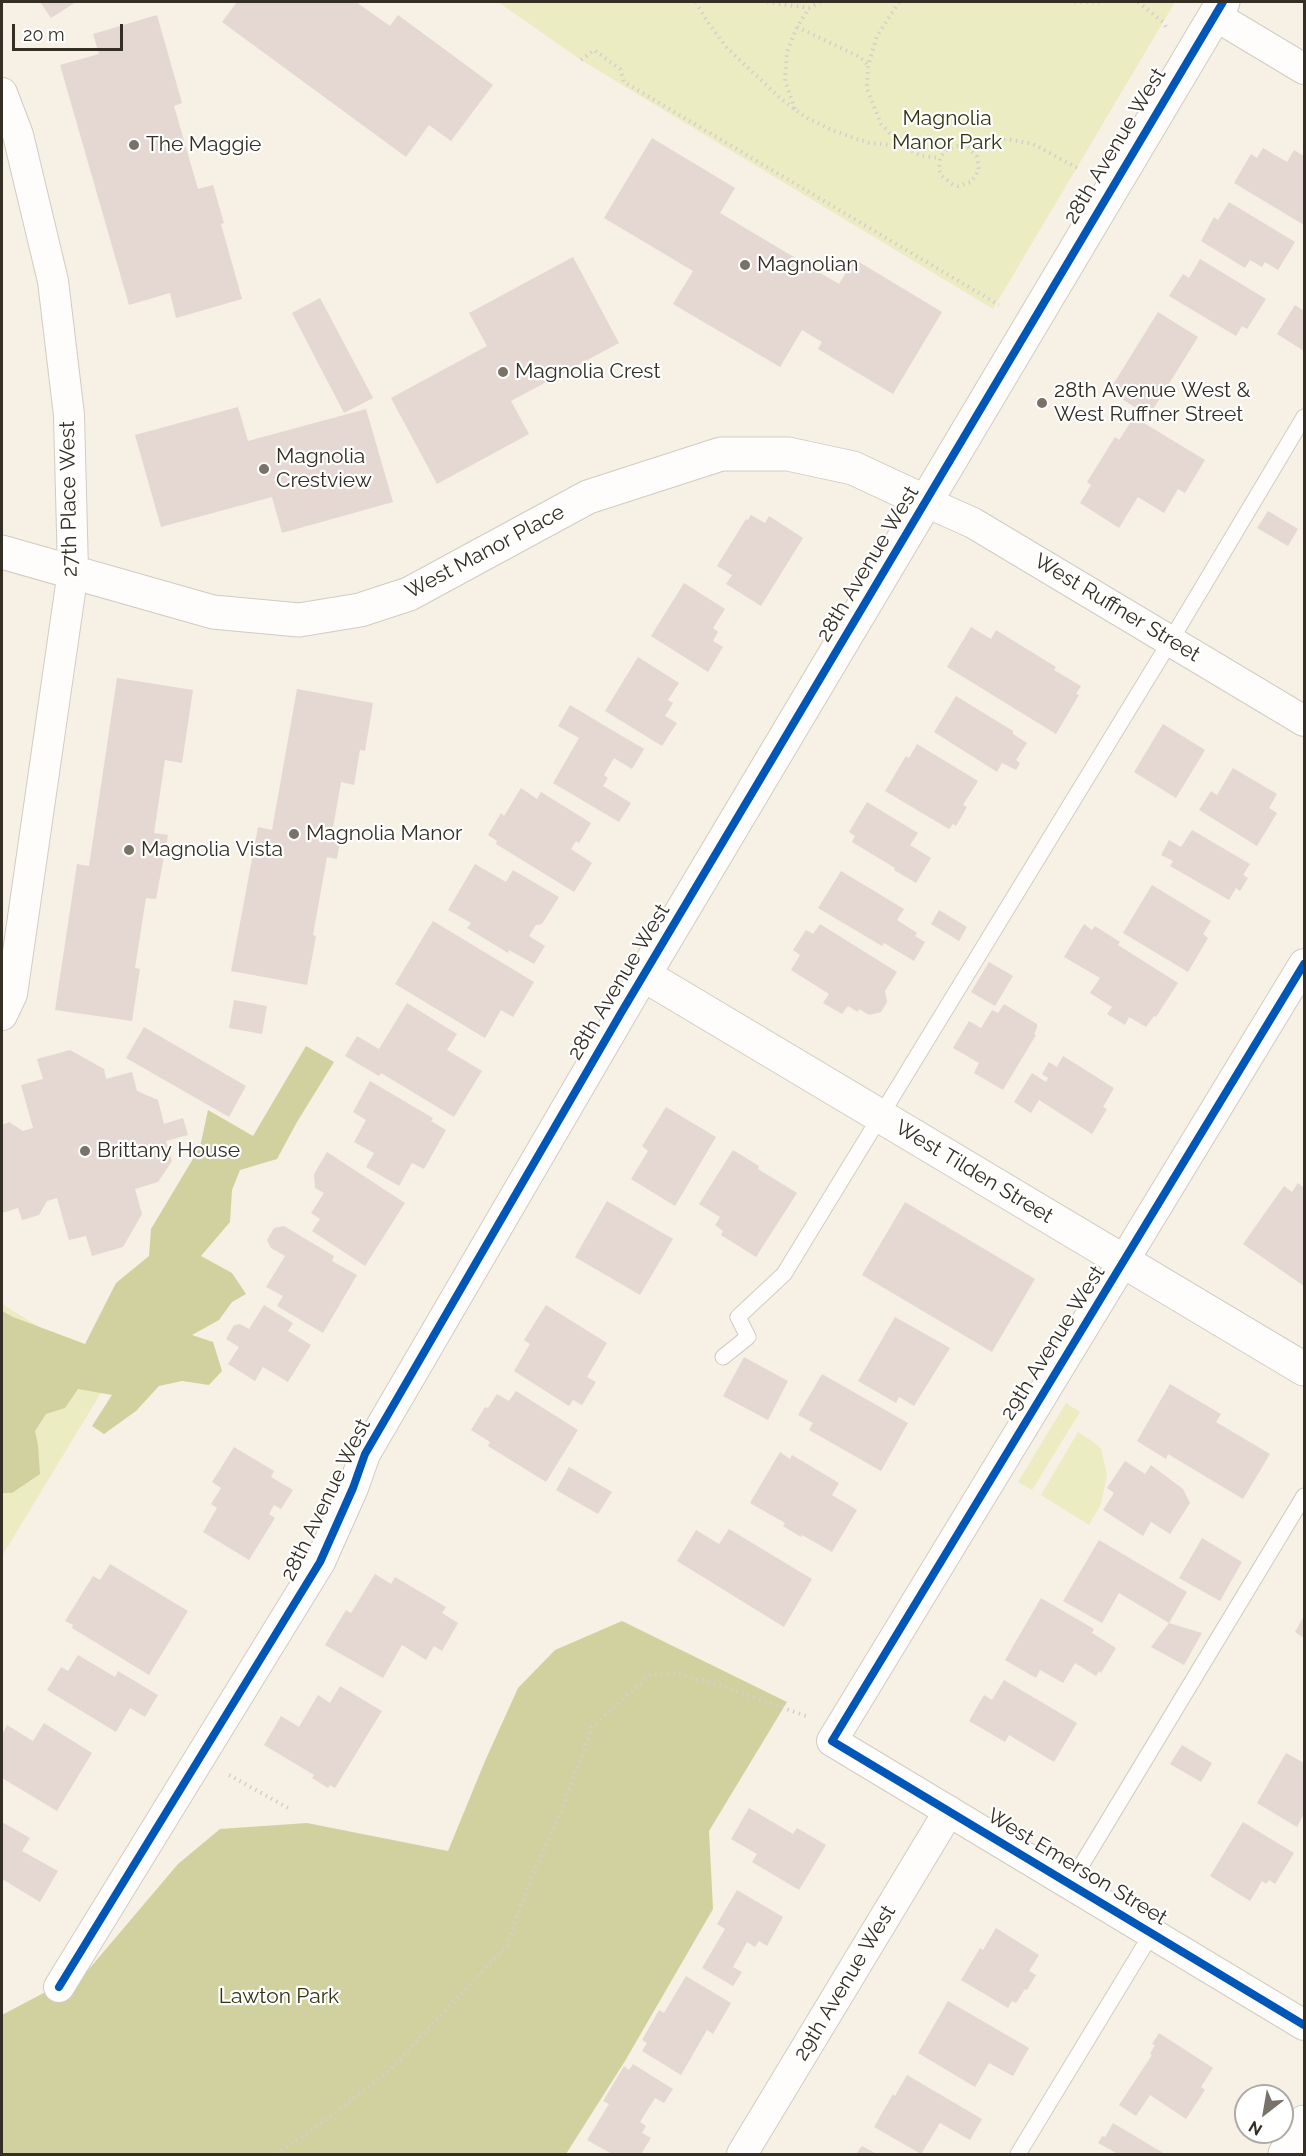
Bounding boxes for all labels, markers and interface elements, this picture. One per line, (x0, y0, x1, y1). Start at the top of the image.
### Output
scale bar (15, 12, 126, 50)
text: 20 m (23, 24, 65, 45)
street label: 28th Avenue West (1059, 64, 1171, 228)
park label: Magnolia Manor Park (892, 106, 1002, 156)
place label: The Maggie (146, 132, 261, 158)
marker: The Maggie (127, 138, 141, 152)
place label: Magnolian (757, 252, 858, 278)
marker: Magnolian (738, 258, 752, 272)
place label: Magnolia Crest (515, 359, 661, 385)
marker: Magnolia Crest (496, 365, 510, 379)
place label: 28th Avenue West & West Ruffner Street (1054, 378, 1251, 428)
marker: 28th Avenue West & West Ruffner Street (1035, 396, 1049, 410)
street label: 27th Place West (55, 421, 83, 577)
place label: Magnolia Crestview (276, 444, 372, 494)
marker: Magnolia Crestview (257, 462, 271, 476)
street label: 28th Avenue West (812, 482, 924, 646)
street label: West Manor Place (401, 499, 569, 605)
street label: West Ruffner Street (1029, 548, 1205, 668)
place label: Magnolia Manor (306, 821, 462, 847)
marker: Magnolia Manor (287, 827, 301, 841)
place label: Magnolia Vista (141, 837, 283, 863)
marker: Magnolia Vista (122, 843, 136, 857)
street label: 28th Avenue West (563, 900, 675, 1064)
street label: West Tilden Street (890, 1115, 1058, 1229)
place label: Brittany House (97, 1138, 240, 1164)
marker: Brittany House (78, 1144, 92, 1158)
street label: 29th Avenue West (995, 1261, 1111, 1425)
street label: 28th Avenue West (276, 1415, 376, 1585)
street label: West Emerson Street (982, 1803, 1172, 1931)
street label: 29th Avenue West (789, 1901, 901, 2065)
park label: Lawton Park (219, 1984, 339, 2010)
north arrow (1234, 2084, 1294, 2144)
text: N (1245, 2117, 1266, 2139)

